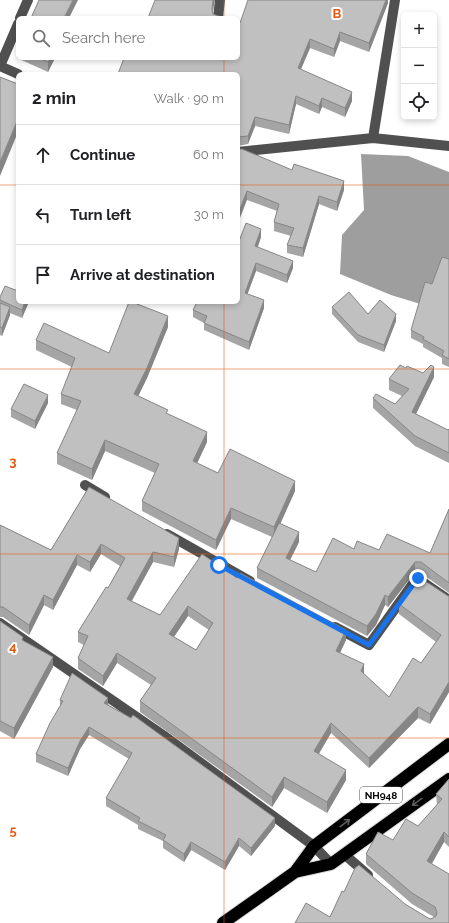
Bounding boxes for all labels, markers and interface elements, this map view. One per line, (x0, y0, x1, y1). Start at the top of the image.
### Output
text: B (333, 6, 342, 21)
map controls (401, 12, 437, 120)
button: + (401, 12, 437, 48)
search box (16, 16, 240, 60)
icon: search (30, 27, 52, 49)
text: Search here (62, 29, 145, 47)
button: − (401, 48, 437, 84)
button: locate (401, 84, 437, 120)
text: 2 min (32, 88, 76, 108)
text: Walk · 90 m (154, 91, 224, 106)
icon: ahead (32, 144, 54, 166)
text: Continue (70, 146, 135, 164)
text: 60 m (193, 147, 224, 162)
icon: left (32, 204, 54, 226)
text: Turn left (70, 206, 131, 224)
text: 30 m (194, 207, 224, 222)
icon: arrive (32, 264, 54, 286)
text: Arrive at destination (70, 266, 215, 284)
text: 3 (9, 454, 17, 469)
route start (210, 556, 228, 574)
route end (409, 569, 427, 587)
text: 4 (9, 639, 17, 654)
road number: NH948 (360, 787, 402, 803)
one-way arrow (412, 798, 423, 806)
one-way arrow (339, 819, 350, 827)
text: 5 (9, 823, 17, 838)

